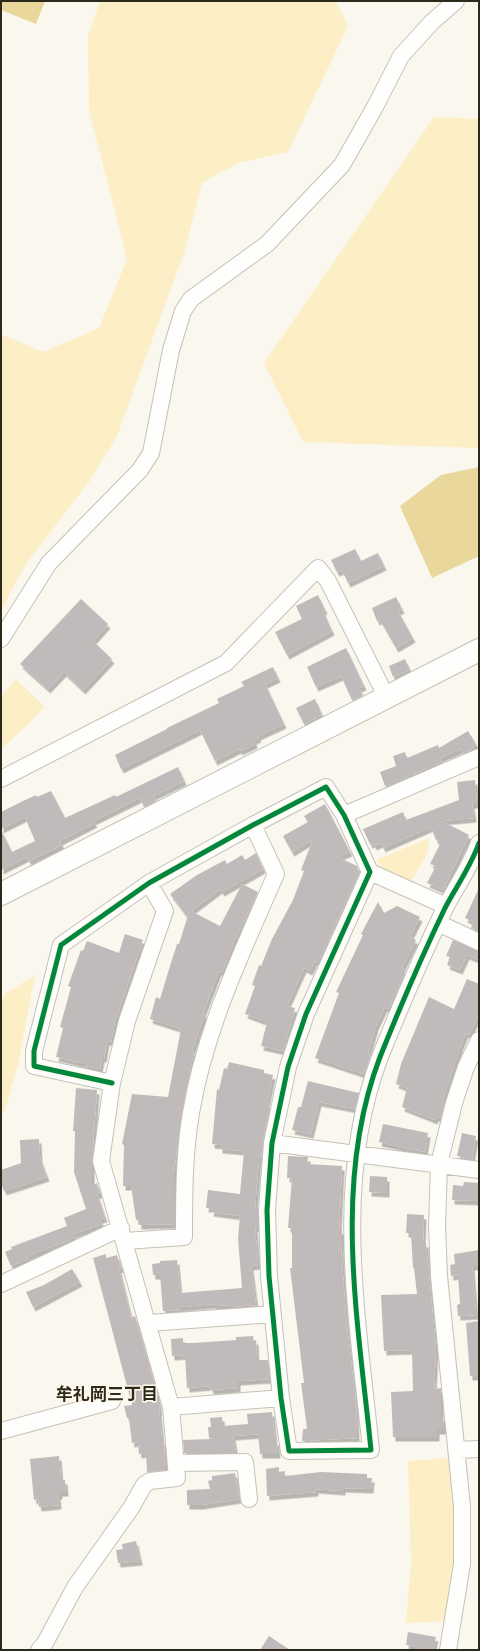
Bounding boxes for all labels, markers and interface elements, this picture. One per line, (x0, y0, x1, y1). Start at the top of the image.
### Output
district label: 牟礼岡三丁目 (56, 1382, 158, 1408)

